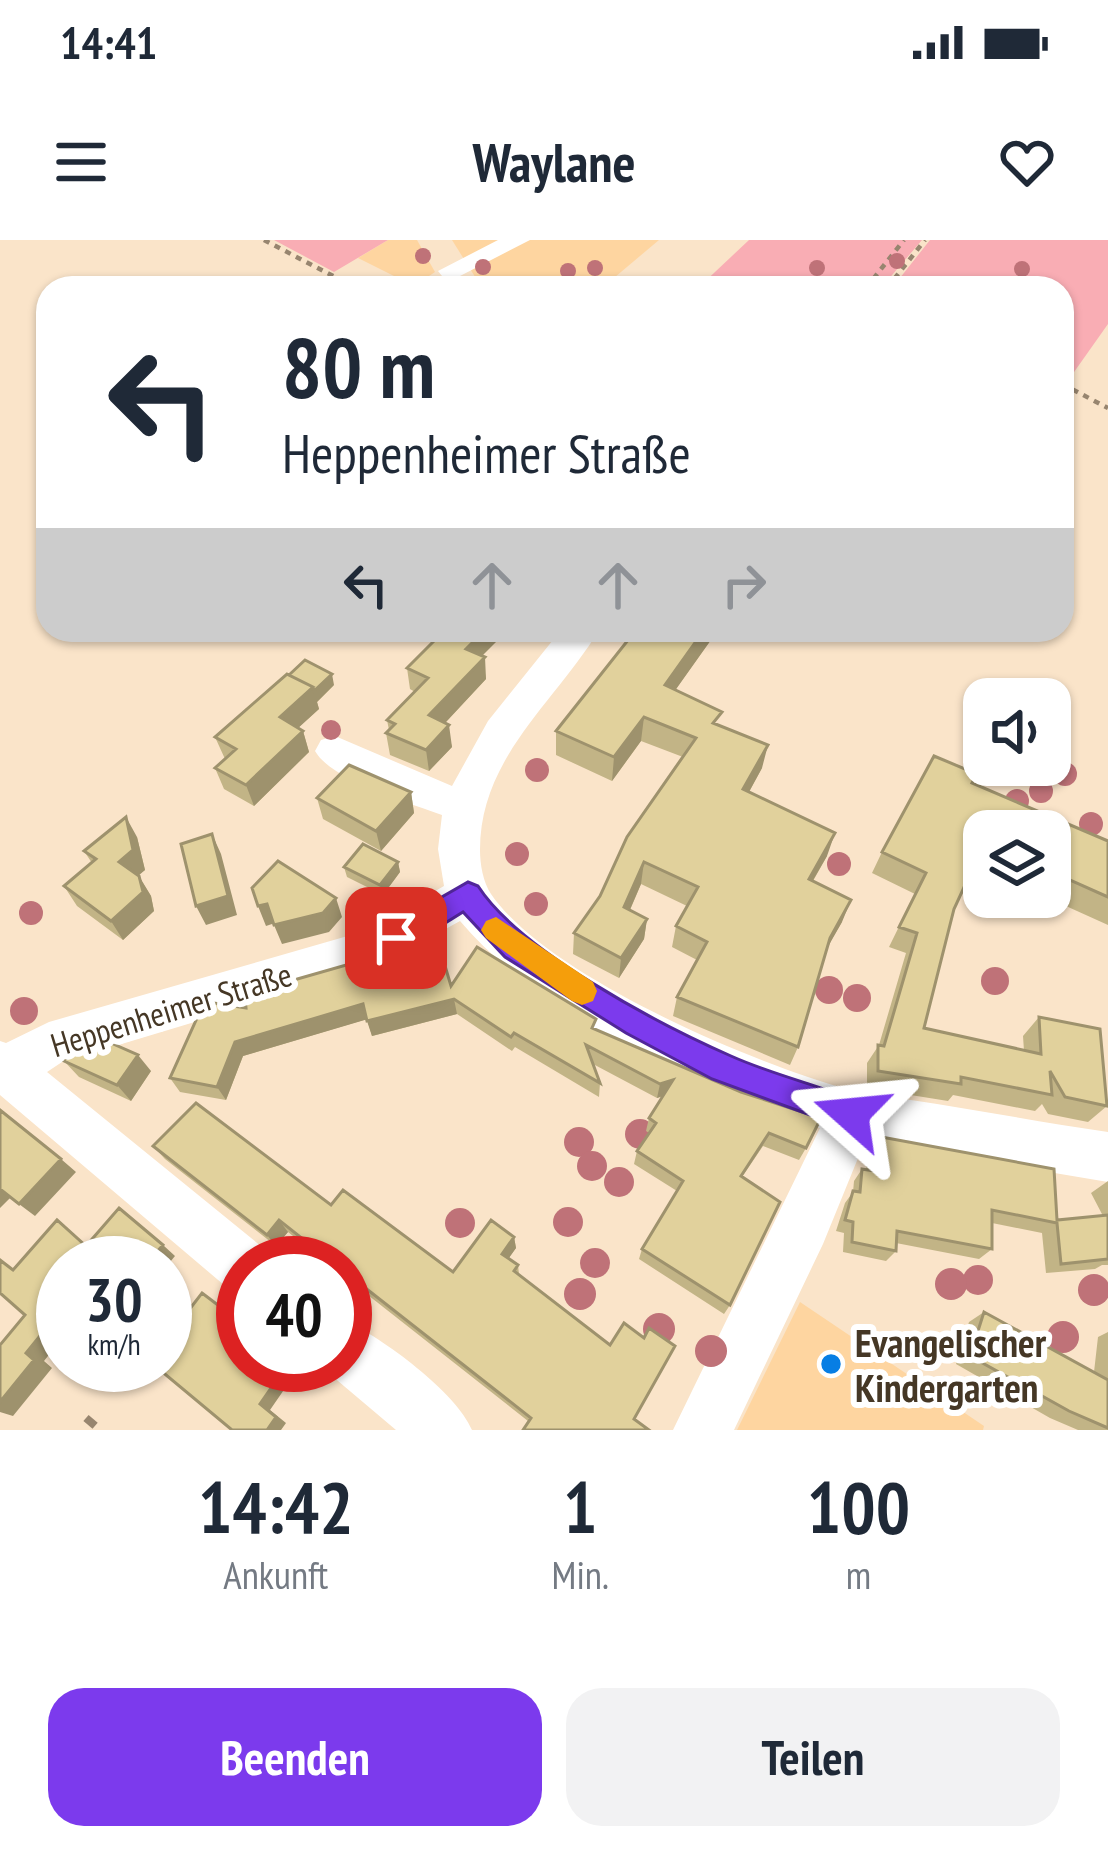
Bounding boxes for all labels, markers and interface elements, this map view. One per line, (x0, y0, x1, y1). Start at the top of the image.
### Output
text: 14:41 (60, 13, 157, 71)
text: Waylane (472, 127, 636, 197)
icon: menu (48, 129, 114, 195)
icon: heart (994, 129, 1060, 195)
text: 80 m (282, 312, 435, 421)
icon: left (84, 324, 240, 480)
text: Heppenheimer Straße (282, 418, 691, 488)
icon: left (333, 552, 399, 618)
icon: ahead (459, 552, 525, 618)
icon: ahead (585, 552, 651, 618)
icon: right (711, 552, 777, 618)
map controls (963, 678, 1071, 918)
button: sound (963, 678, 1071, 786)
button: layers (963, 810, 1071, 918)
pin (345, 887, 447, 989)
icon: arrive (363, 905, 429, 971)
street label: Heppenheimer Straße (45, 952, 297, 1066)
position arrow (788, 1051, 914, 1177)
speed limit sign: 40 (216, 1236, 372, 1392)
text: 30 (85, 1260, 143, 1338)
place label: Evangelischer Kindergarten (855, 1317, 1047, 1413)
text: km/h (87, 1324, 141, 1363)
marker: Evangelischer Kindergarten (818, 1351, 844, 1377)
text: 14:42 (198, 1460, 354, 1553)
text: 1 (563, 1460, 597, 1553)
text: 100 (807, 1460, 910, 1553)
text: Ankunft (223, 1549, 328, 1600)
text: Min. (552, 1549, 609, 1600)
text: m (846, 1549, 871, 1600)
button: Beenden (48, 1688, 542, 1826)
button: Teilen (566, 1688, 1060, 1826)

